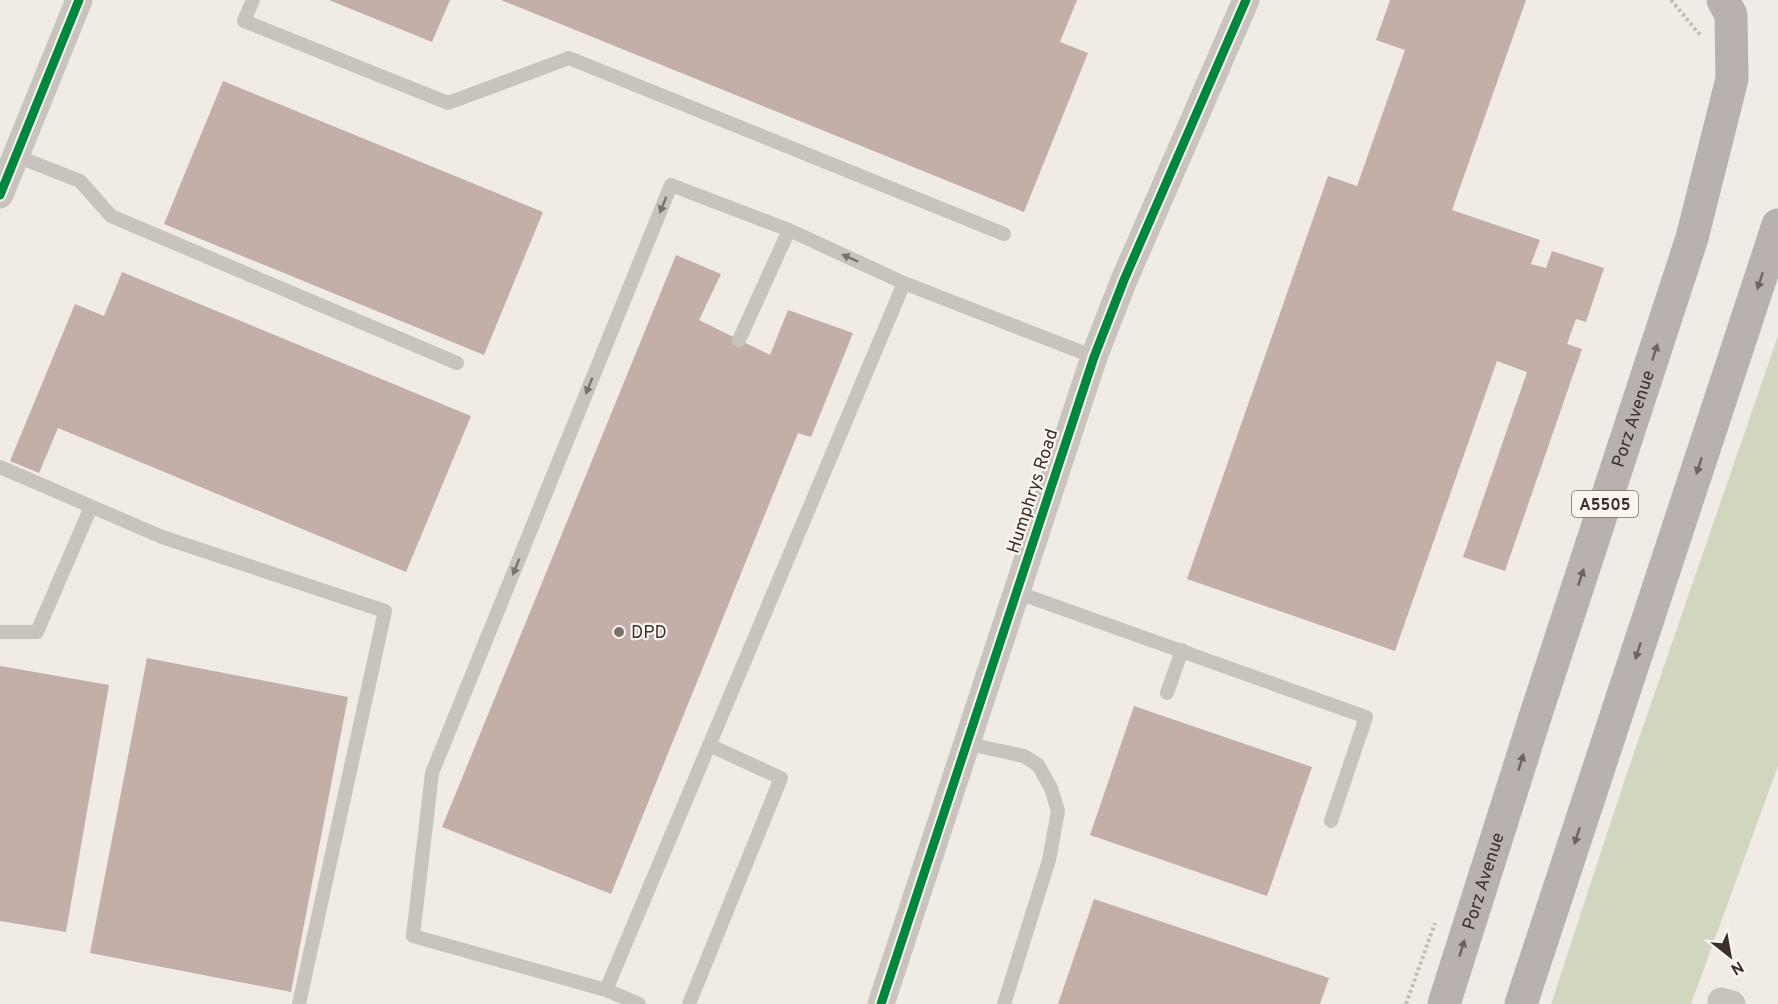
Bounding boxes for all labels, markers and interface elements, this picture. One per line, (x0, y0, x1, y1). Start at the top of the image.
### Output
one-way arrow (658, 197, 668, 215)
one-way arrow (842, 254, 859, 263)
one-way arrow (1754, 272, 1764, 290)
one-way arrow (1651, 343, 1660, 361)
street label: Porz Avenue (1608, 368, 1661, 471)
one-way arrow (584, 377, 593, 395)
street label: Humphrys Road (1002, 426, 1064, 557)
one-way arrow (1693, 457, 1703, 475)
road number: A5505 (1572, 491, 1638, 517)
one-way arrow (511, 558, 521, 576)
one-way arrow (1577, 568, 1586, 586)
place label: DPD (631, 622, 667, 645)
marker: DPD (612, 625, 626, 639)
one-way arrow (1632, 642, 1642, 660)
one-way arrow (1516, 753, 1526, 771)
one-way arrow (1571, 827, 1581, 845)
street label: Porz Avenue (1458, 830, 1511, 933)
north arrow (1700, 926, 1760, 986)
one-way arrow (1458, 939, 1467, 957)
text: N (1727, 956, 1747, 979)

